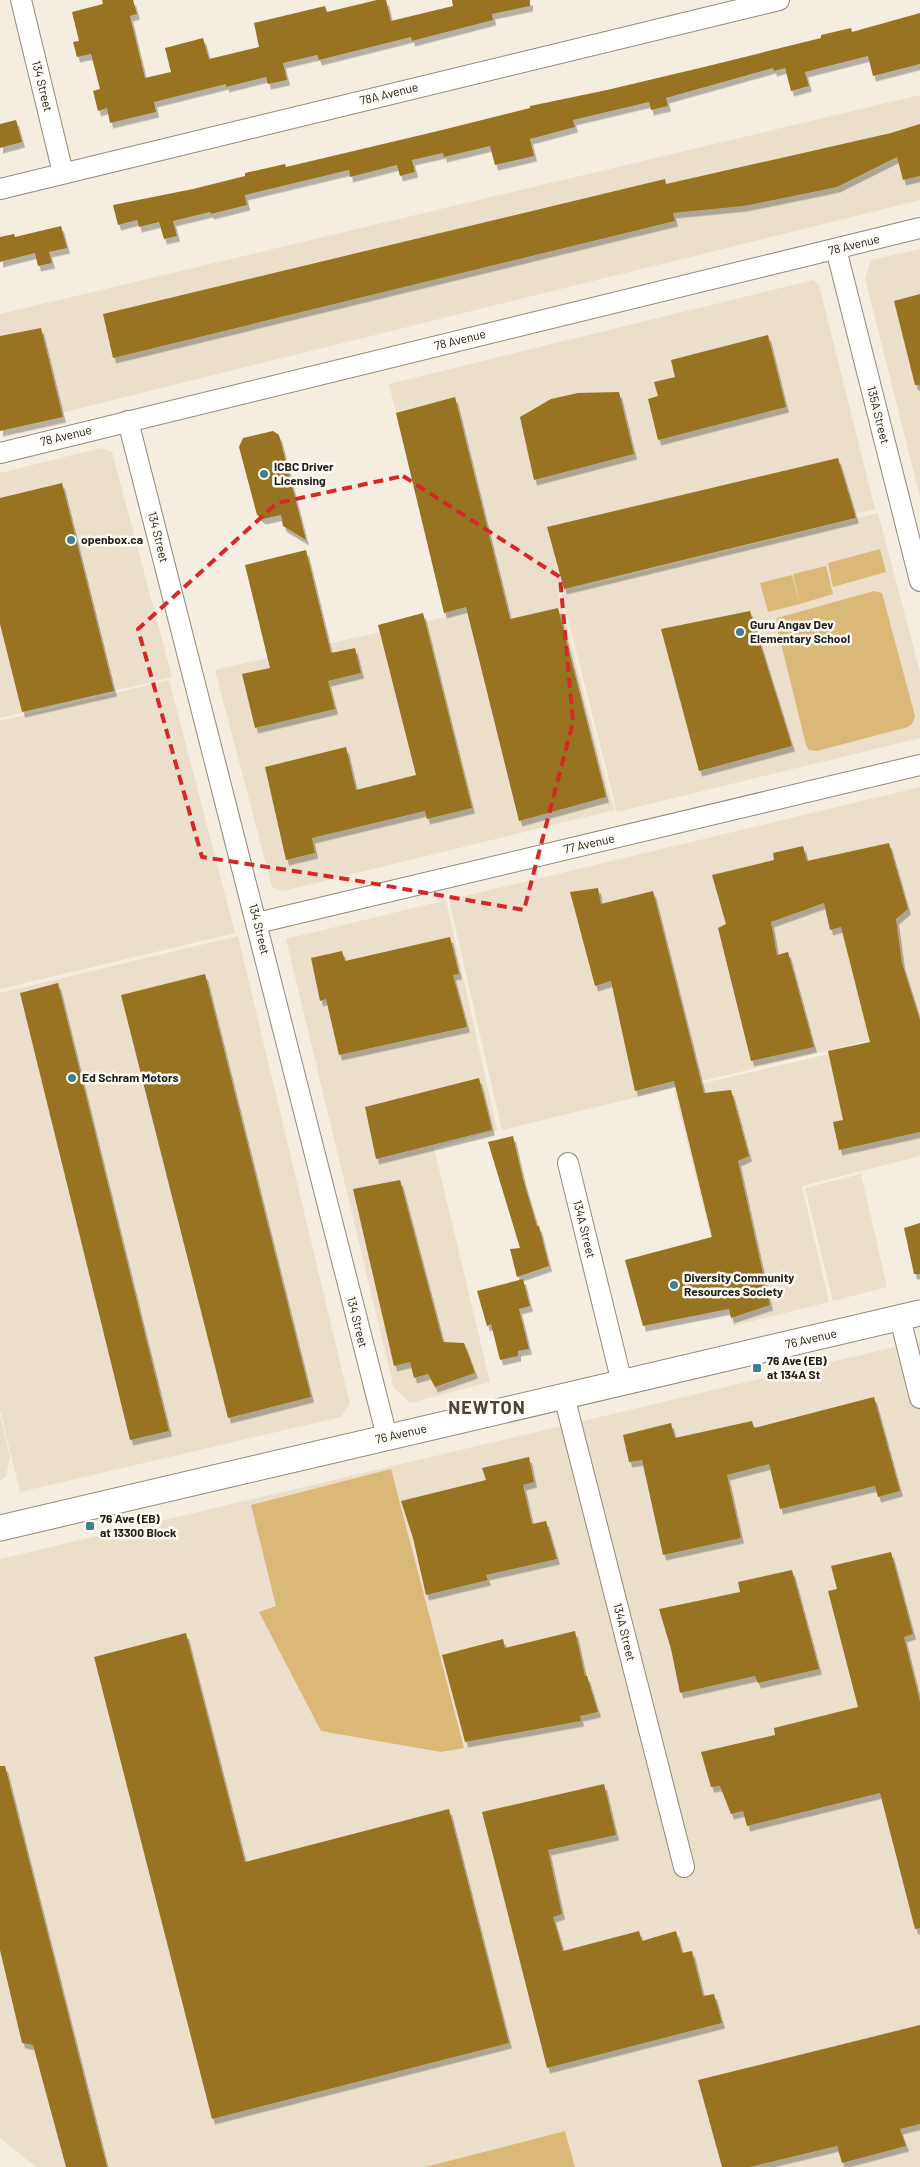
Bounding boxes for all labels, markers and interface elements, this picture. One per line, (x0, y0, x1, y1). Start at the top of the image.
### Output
street label: 134 Street (30, 59, 56, 113)
street label: 78A Avenue (358, 79, 419, 107)
street label: 78 Avenue (827, 231, 881, 257)
street label: 78 Avenue (433, 326, 487, 352)
street label: 135A Street (865, 384, 893, 445)
street label: 78 Avenue (39, 422, 93, 448)
place label: ICBC Driver Licensing (274, 459, 334, 487)
marker: ICBC Driver Licensing (258, 468, 270, 480)
street label: 134 Street (146, 510, 172, 564)
place label: openbox.ca (81, 532, 143, 546)
marker: openbox.ca (65, 534, 77, 546)
place label: Guru Angav Dev Elementary School (750, 617, 850, 645)
marker: Guru Angav Dev Elementary School (734, 626, 746, 638)
street label: 77 Avenue (562, 830, 616, 856)
street label: 134 Street (247, 902, 273, 956)
place label: Ed Schram Motors (82, 1070, 178, 1084)
marker: Ed Schram Motors (66, 1072, 78, 1084)
street label: 134A Street (571, 1198, 599, 1259)
place label: Diversity Community Resources Society (684, 1270, 794, 1298)
marker: Diversity Community Resources Society (668, 1279, 680, 1291)
street label: 134 Street (345, 1295, 371, 1349)
street label: 76 Avenue (784, 1325, 838, 1351)
place label: 76 Ave (EB) at 134A St (767, 1353, 828, 1381)
marker: 76 Ave (EB) at 134A St (751, 1362, 763, 1374)
district label: NEWTON (448, 1396, 526, 1418)
street label: 76 Avenue (374, 1420, 428, 1446)
place label: 76 Ave (EB) at 13300 Block (100, 1511, 177, 1539)
marker: 76 Ave (EB) at 13300 Block (84, 1520, 96, 1532)
street label: 134A Street (611, 1601, 639, 1662)

